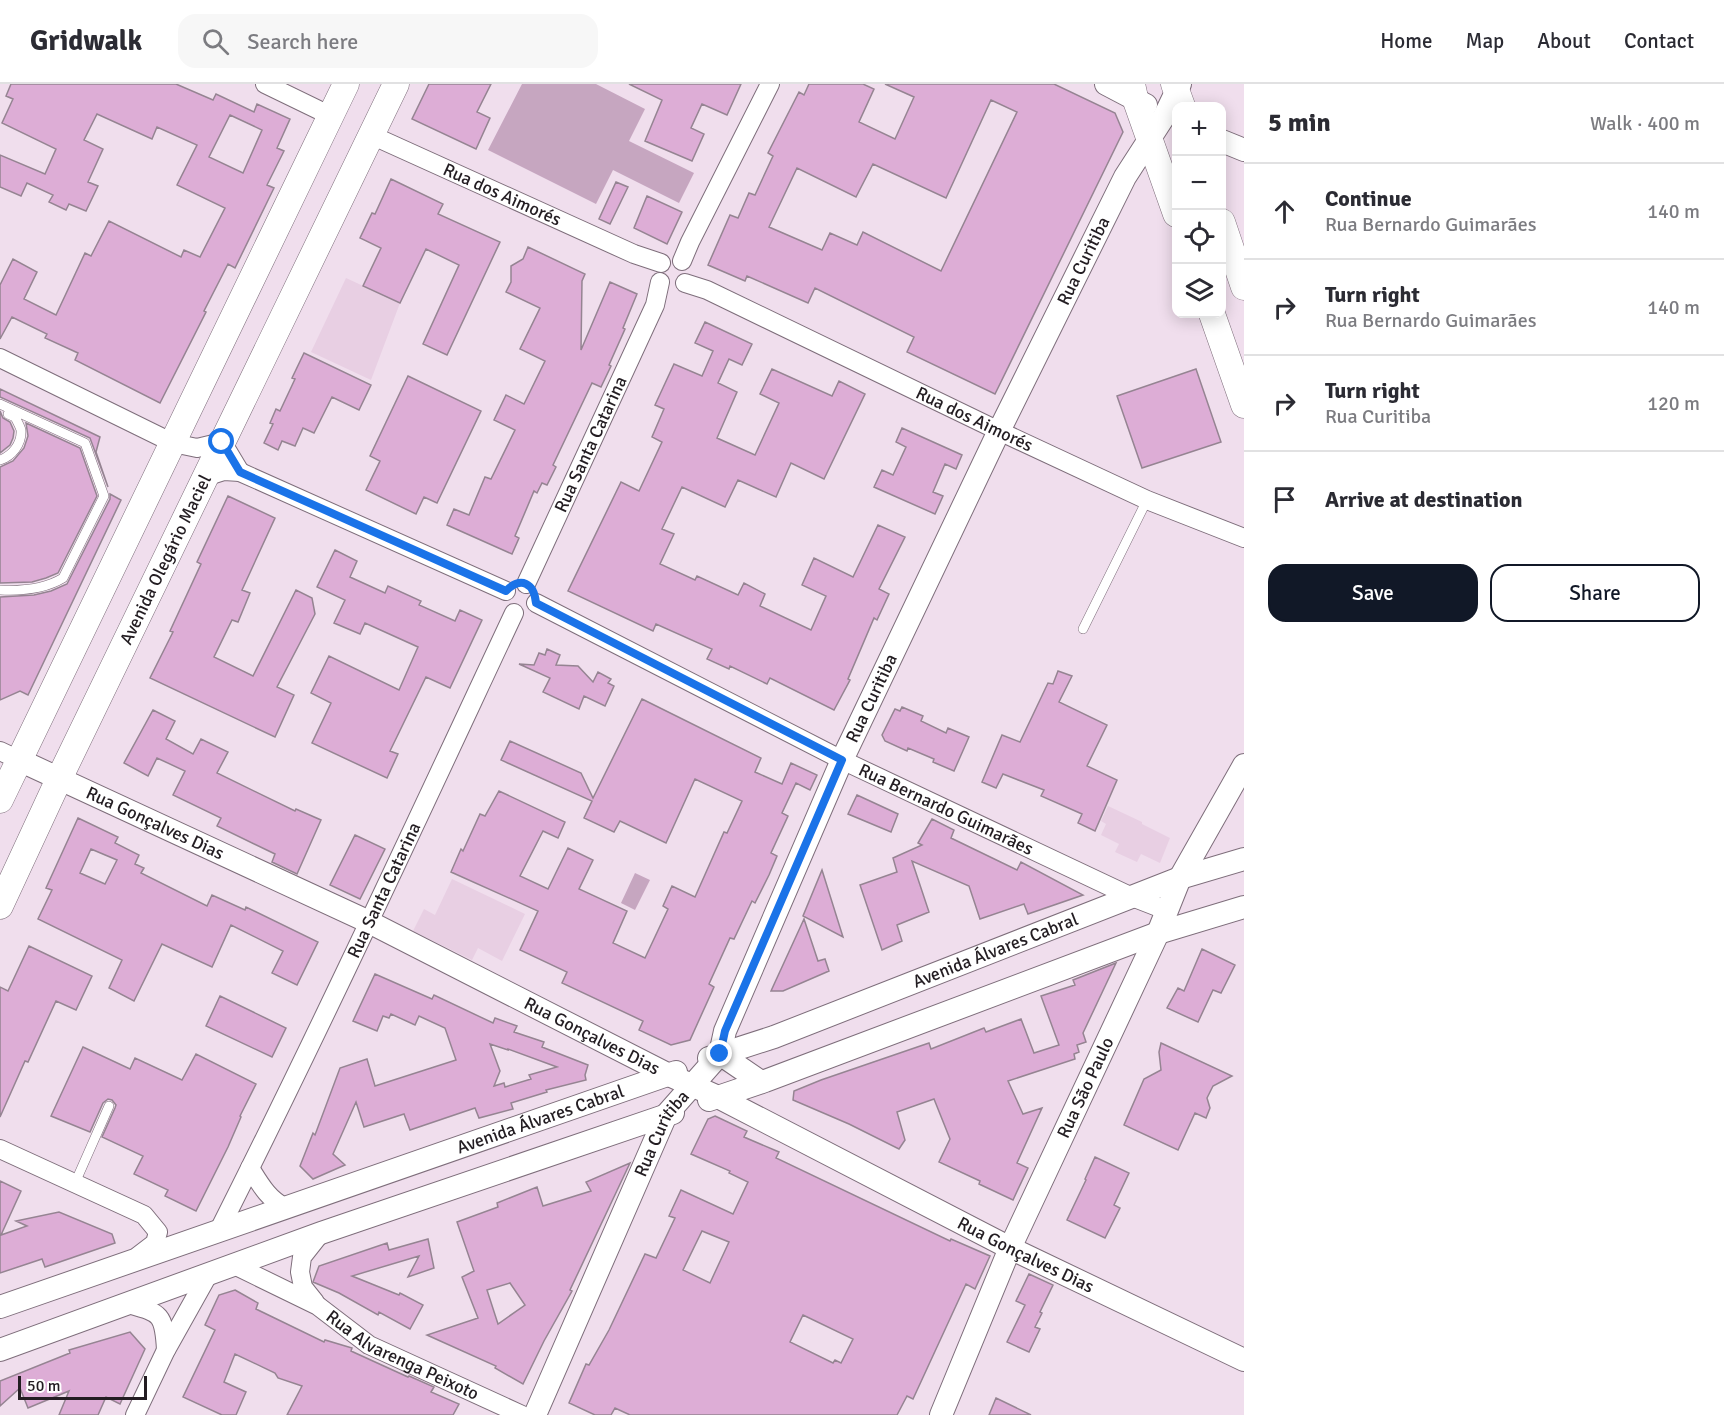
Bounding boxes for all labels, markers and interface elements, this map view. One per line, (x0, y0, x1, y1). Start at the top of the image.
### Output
search box (178, 14, 598, 68)
text: Gridwalk (30, 24, 142, 58)
icon: search (199, 25, 232, 58)
text: Search here (247, 28, 358, 55)
text: Home (1380, 28, 1433, 54)
text: Map (1466, 28, 1504, 54)
text: About (1537, 28, 1591, 54)
text: Contact (1624, 28, 1694, 54)
map controls (1172, 102, 1226, 318)
button: + (1172, 102, 1226, 156)
text: 5 min (1268, 107, 1331, 139)
text: Walk · 400 m (1590, 111, 1700, 136)
button: − (1172, 156, 1226, 210)
street label: Rua dos Aimorés (440, 158, 565, 231)
text: Continue (1325, 185, 1412, 212)
icon: ahead (1268, 195, 1301, 228)
text: 140 m (1647, 199, 1700, 224)
button: locate (1172, 210, 1226, 264)
text: Rua Bernardo Guimarães (1325, 212, 1536, 237)
street label: Rua Curitiba (1052, 213, 1115, 309)
button: layers (1172, 264, 1226, 318)
text: Turn right (1325, 281, 1420, 308)
icon: right (1268, 291, 1301, 324)
text: 140 m (1647, 295, 1700, 320)
text: Rua Bernardo Guimarães (1325, 308, 1536, 333)
street label: Rua Santa Catarina (550, 373, 632, 516)
text: Turn right (1325, 377, 1420, 404)
street label: Rua dos Aimorés (912, 382, 1037, 456)
icon: right (1268, 387, 1301, 420)
text: 120 m (1647, 391, 1700, 416)
text: Rua Curitiba (1325, 404, 1431, 429)
route start (208, 428, 234, 454)
street label: Avenida Olegário Maciel (115, 471, 216, 648)
icon: arrive (1268, 483, 1301, 516)
text: Arrive at destination (1325, 486, 1522, 513)
button: Save (1268, 564, 1478, 622)
button: Share (1490, 564, 1700, 622)
street label: Rua Curitiba (841, 650, 902, 746)
street label: Rua Bernardo Guimarães (855, 759, 1037, 860)
street label: Rua Gonçalves Dias (83, 782, 228, 864)
street label: Rua Santa Catarina (342, 819, 425, 962)
street label: Avenida Álvares Cabral (909, 908, 1081, 993)
street label: Rua Gonçalves Dias (520, 992, 664, 1080)
street label: Rua São Paulo (1052, 1033, 1119, 1142)
route end (706, 1040, 732, 1066)
street label: Avenida Álvares Cabral (454, 1080, 627, 1158)
street label: Rua Curitiba (629, 1086, 694, 1180)
street label: Rua Gonçalves Dias (954, 1212, 1098, 1298)
street label: Rua Alvarenga Peixoto (322, 1305, 482, 1405)
scale bar (18, 1373, 147, 1400)
text: 50 m (27, 1376, 61, 1396)

